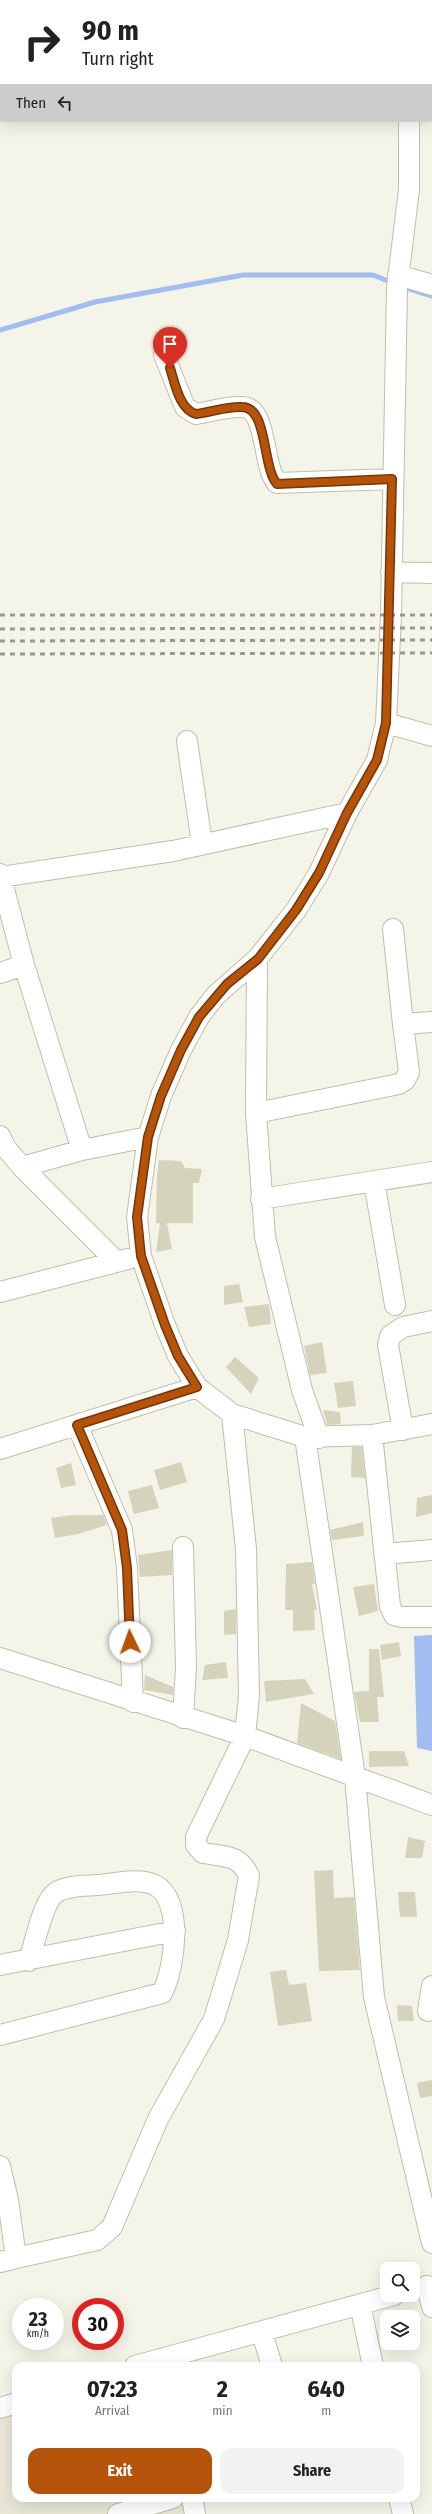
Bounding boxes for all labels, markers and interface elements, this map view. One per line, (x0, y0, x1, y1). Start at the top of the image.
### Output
text: 90 m (82, 14, 139, 47)
icon: right (16, 16, 68, 68)
text: Turn right (82, 48, 154, 70)
icon: left (54, 92, 76, 114)
text: Then (16, 94, 46, 112)
pin (153, 327, 187, 368)
icon: arrive (159, 333, 181, 355)
position arrow (109, 1621, 151, 1663)
map controls (380, 2262, 420, 2350)
button: search (380, 2262, 420, 2302)
speed limit sign: 30 (72, 2298, 124, 2350)
text: 23 (29, 2307, 47, 2331)
button: layers (380, 2310, 420, 2350)
text: km/h (27, 2328, 49, 2340)
text: 07:23 (87, 2375, 138, 2403)
text: 2 (217, 2375, 228, 2403)
text: 640 (307, 2375, 345, 2403)
text: Arrival (95, 2403, 129, 2418)
text: min (212, 2403, 232, 2418)
text: m (321, 2403, 331, 2418)
button: Exit (28, 2448, 212, 2494)
button: Share (220, 2448, 404, 2494)

